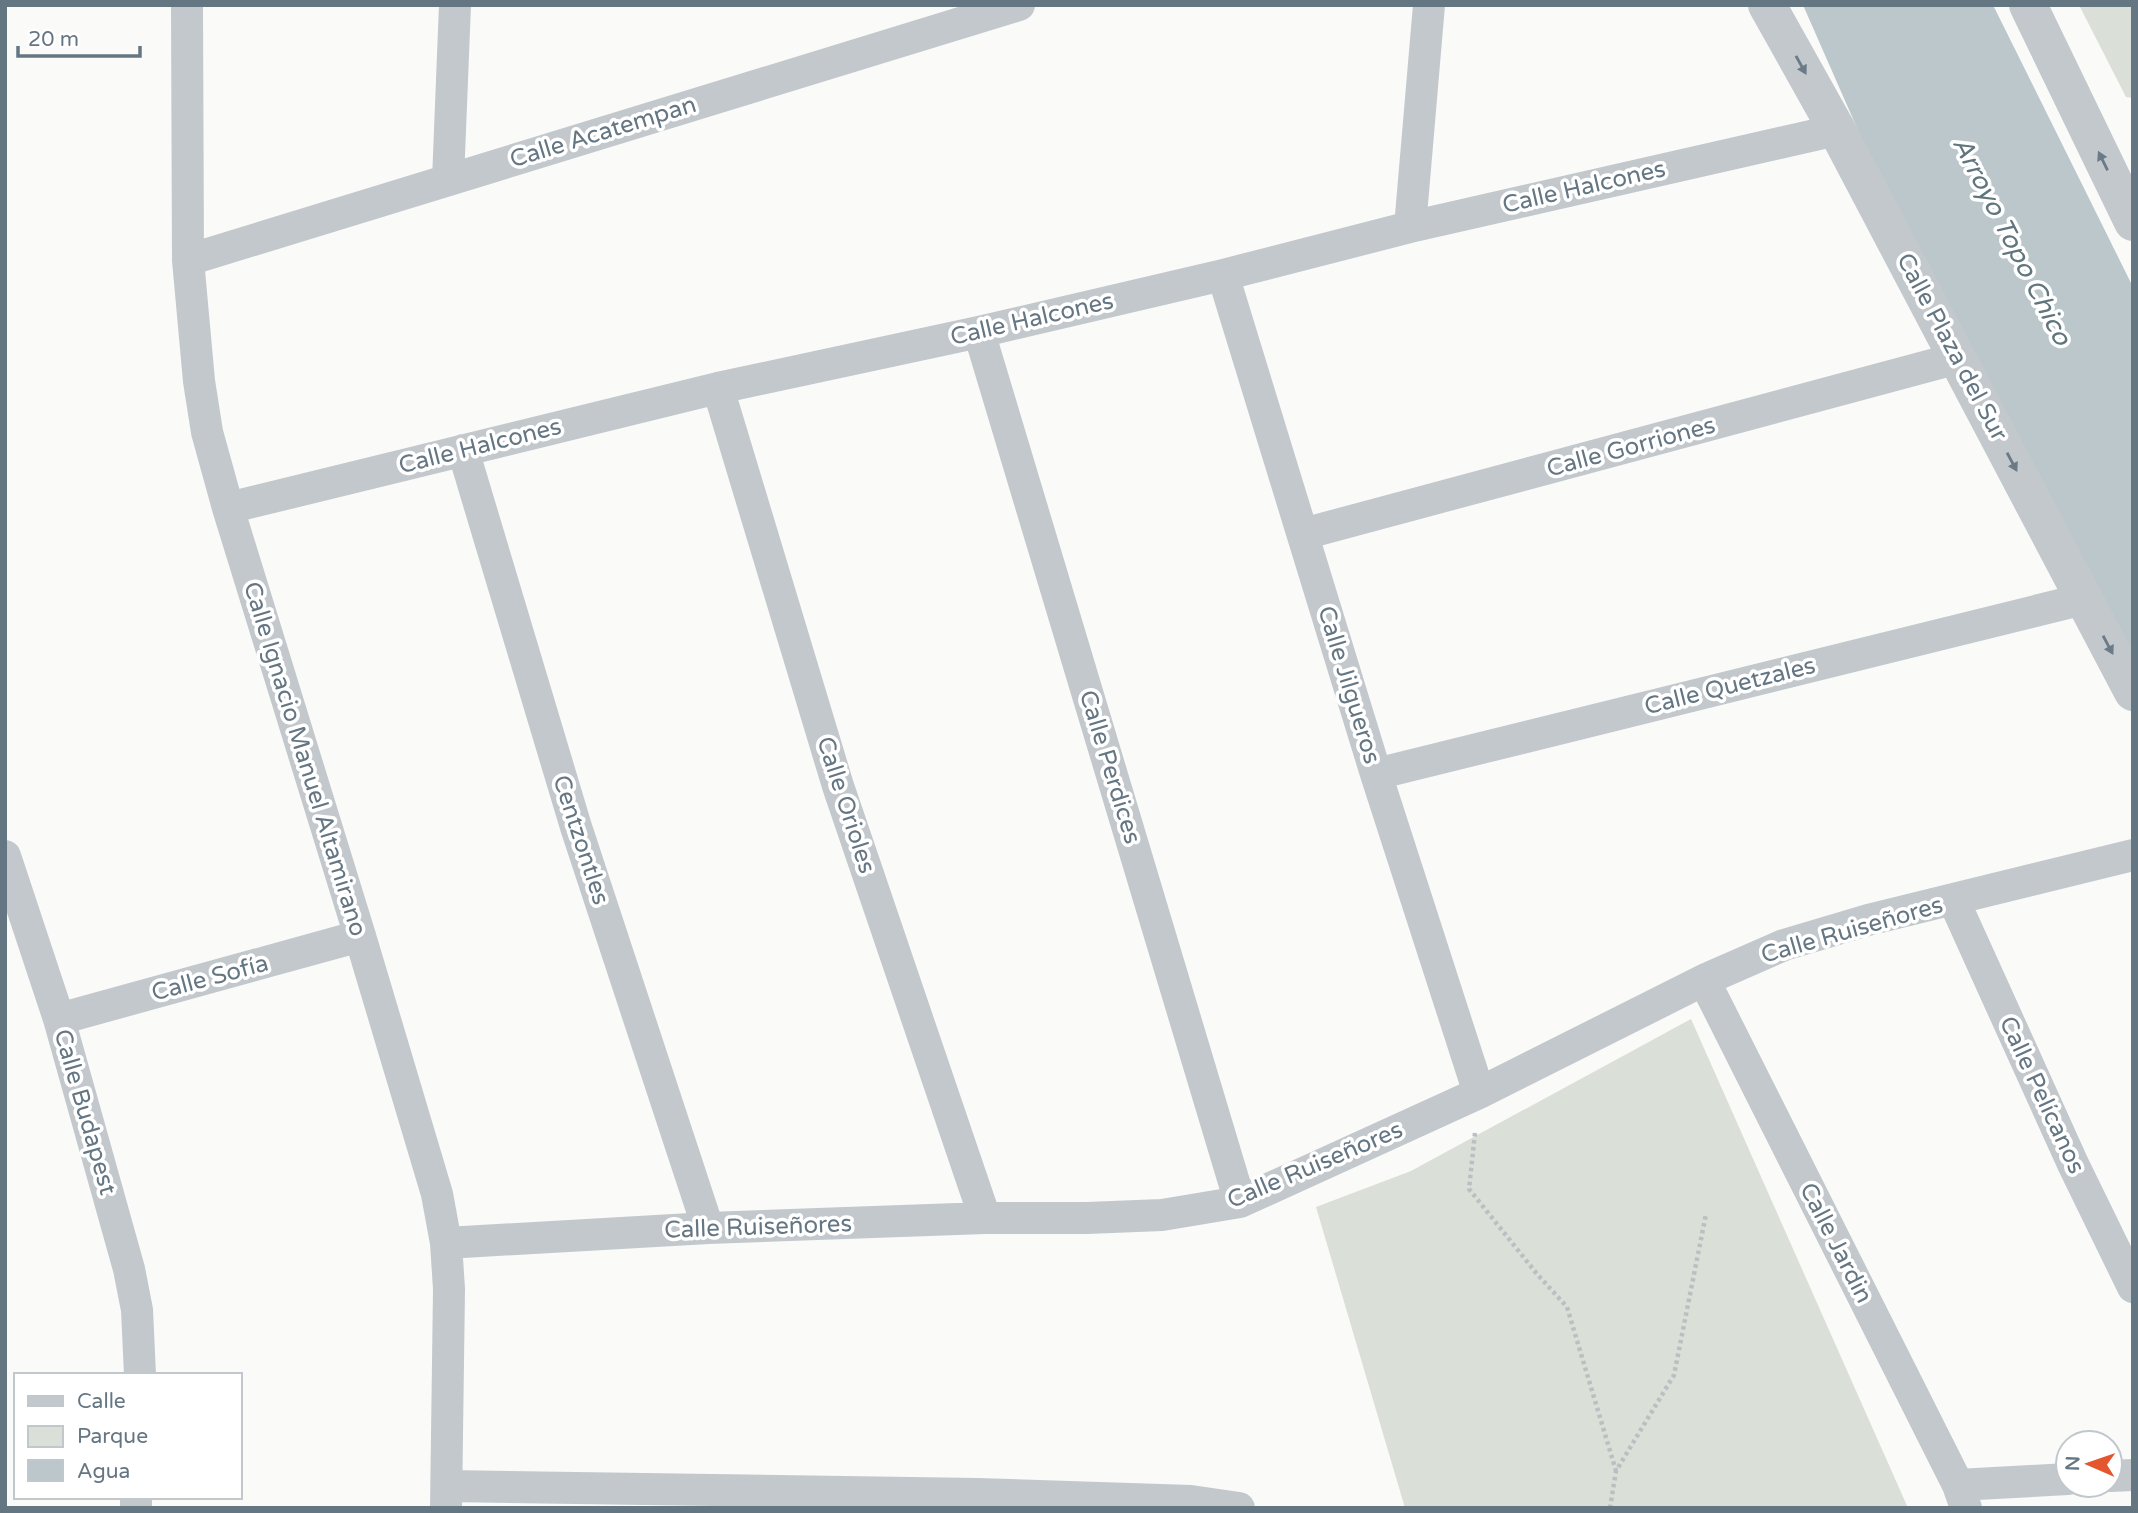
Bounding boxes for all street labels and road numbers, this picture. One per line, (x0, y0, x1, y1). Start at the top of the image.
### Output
street label: Calle Acatempan (506, 90, 700, 174)
street label: Calle Halcones (1500, 154, 1668, 220)
street label: Calle Plaza del Sur (1890, 248, 2014, 447)
street label: Calle Halcones (948, 286, 1116, 352)
street label: Calle Gorriones (1544, 411, 1718, 483)
street label: Calle Halcones (396, 412, 564, 480)
street label: Calle Ignacio Manuel Altamirano (237, 578, 373, 940)
street label: Calle Jilgueros (1311, 603, 1387, 767)
street label: Calle Quetzales (1642, 651, 1818, 721)
street label: Calle Perdices (1073, 687, 1147, 847)
street label: Calle Orioles (810, 733, 882, 877)
street label: Centzontles (546, 772, 616, 908)
street label: Calle Ruiseñores (1758, 890, 1946, 970)
street label: Calle Sofía (148, 948, 272, 1008)
street label: Calle Pelícanos (1993, 1012, 2091, 1178)
street label: Calle Budapest (47, 1026, 123, 1198)
street label: Calle Ruiseñores (1223, 1115, 1407, 1215)
street label: Calle Jardin (1793, 1178, 1879, 1308)
street label: Calle Ruiseñores (664, 1209, 852, 1245)

